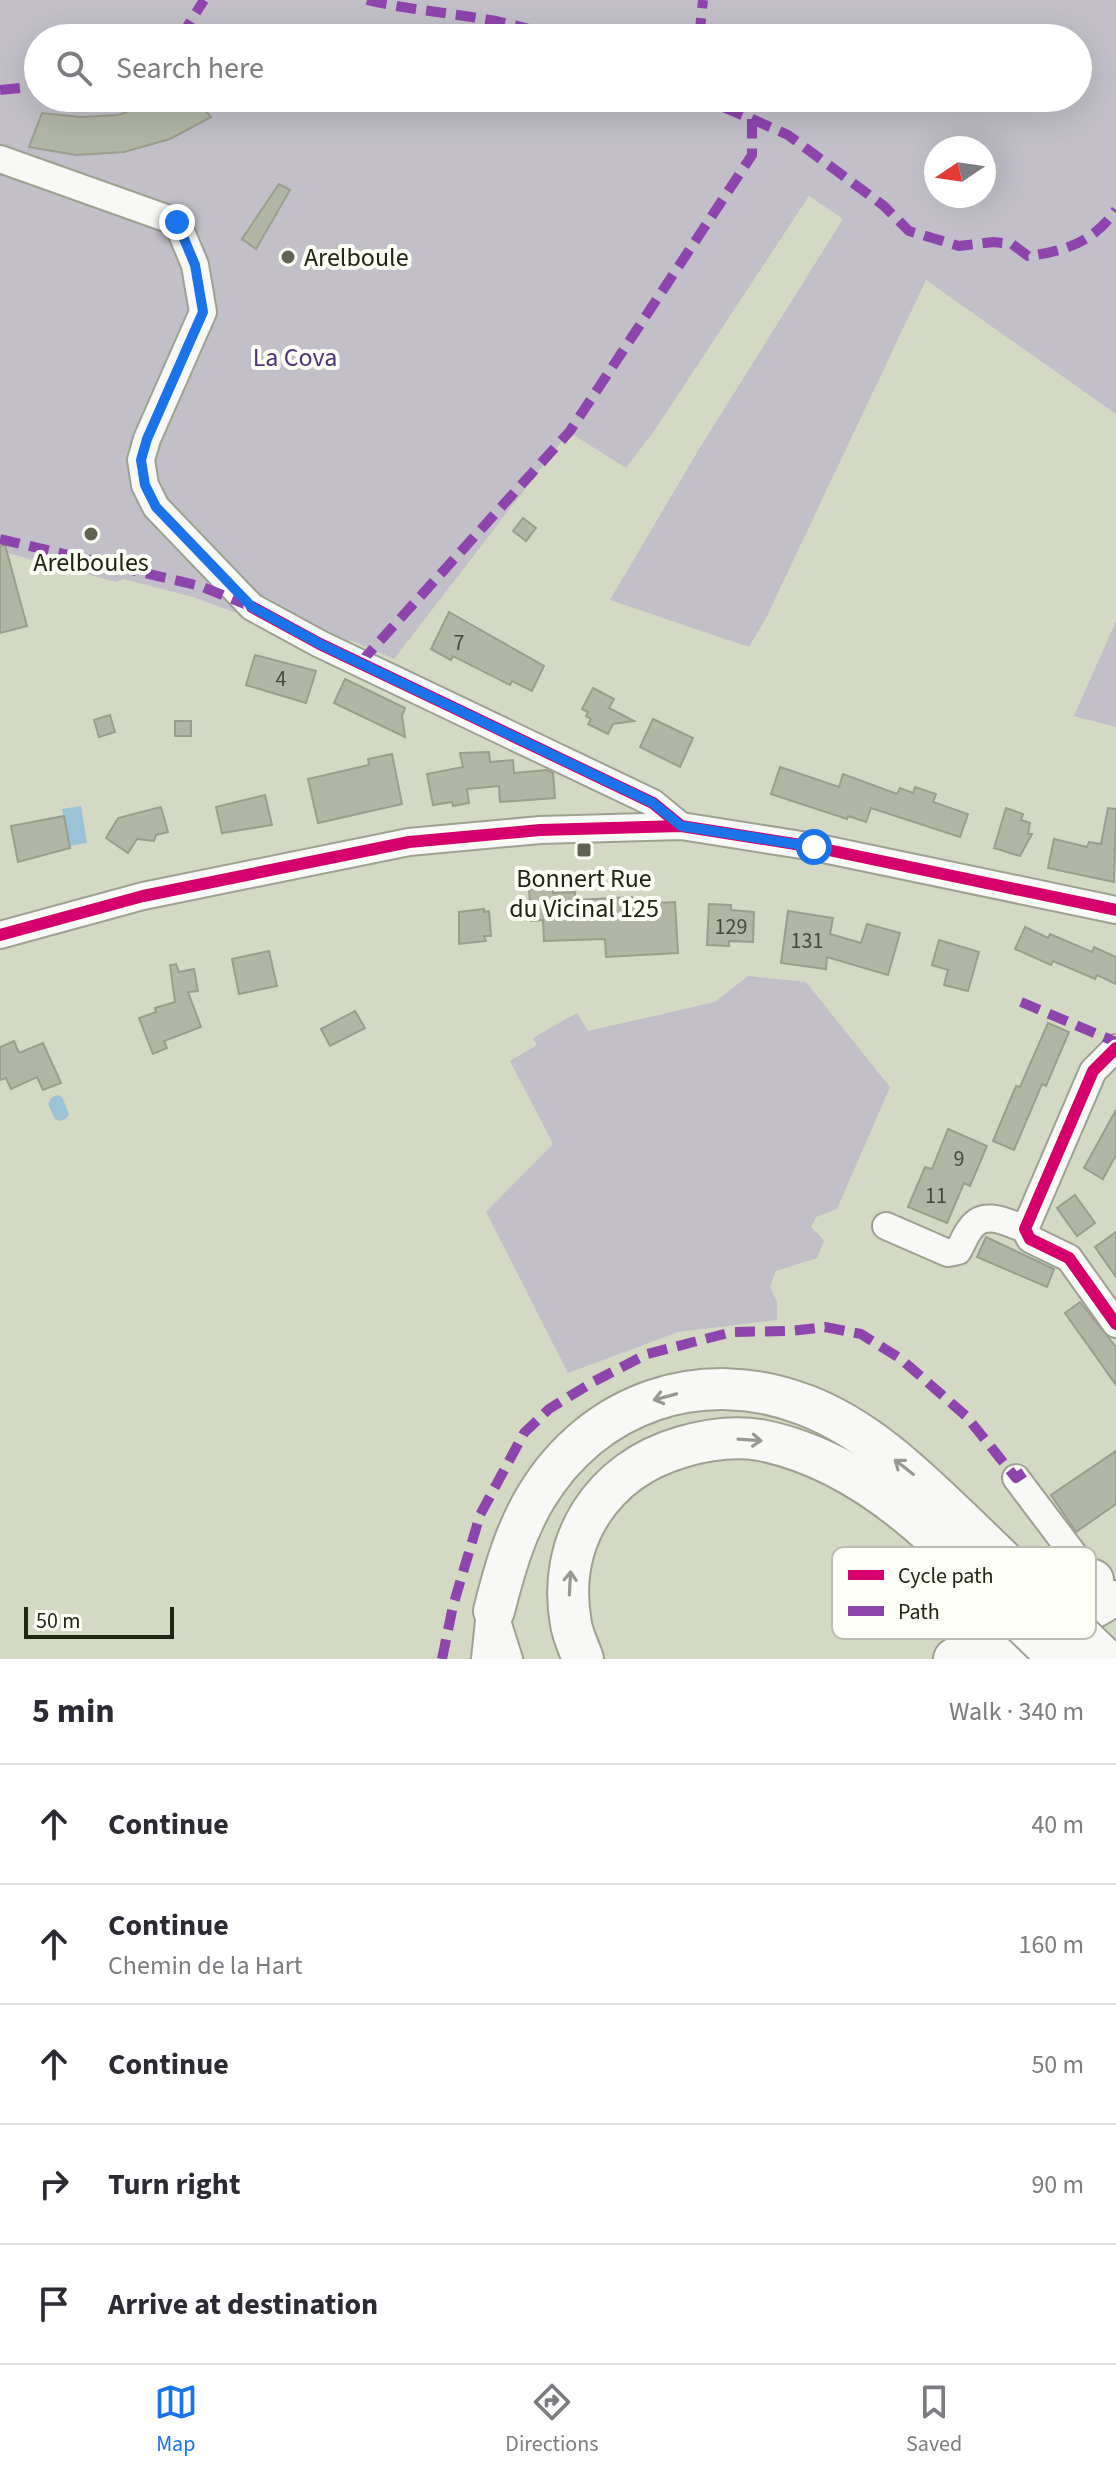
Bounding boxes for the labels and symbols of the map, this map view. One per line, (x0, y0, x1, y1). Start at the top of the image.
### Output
north arrow (924, 136, 996, 208)
route end (159, 204, 195, 240)
place label: Arelboule (304, 239, 409, 276)
marker: Arelboule (279, 248, 297, 266)
park label: La Cova (253, 339, 337, 376)
marker: Arelboules (82, 525, 100, 543)
place label: Arelboules (33, 544, 149, 581)
house number: 7 (454, 627, 465, 659)
house number: 4 (276, 663, 287, 695)
route start (796, 829, 832, 865)
marker: Bonnert Rue du Vicinal 125 (575, 841, 593, 859)
place label: Bonnert Rue du Vicinal 125 (509, 860, 659, 927)
house number: 129 (715, 911, 747, 943)
house number: 131 (791, 925, 823, 957)
house number: 9 (954, 1143, 964, 1175)
house number: 11 (925, 1180, 947, 1212)
one-way arrow (652, 1390, 678, 1405)
one-way arrow (736, 1433, 763, 1448)
one-way arrow (894, 1458, 915, 1475)
legend (832, 1547, 1096, 1639)
text: Cycle path (898, 1560, 994, 1592)
one-way arrow (562, 1570, 577, 1597)
text: Path (898, 1596, 940, 1628)
scale bar (24, 1603, 174, 1639)

